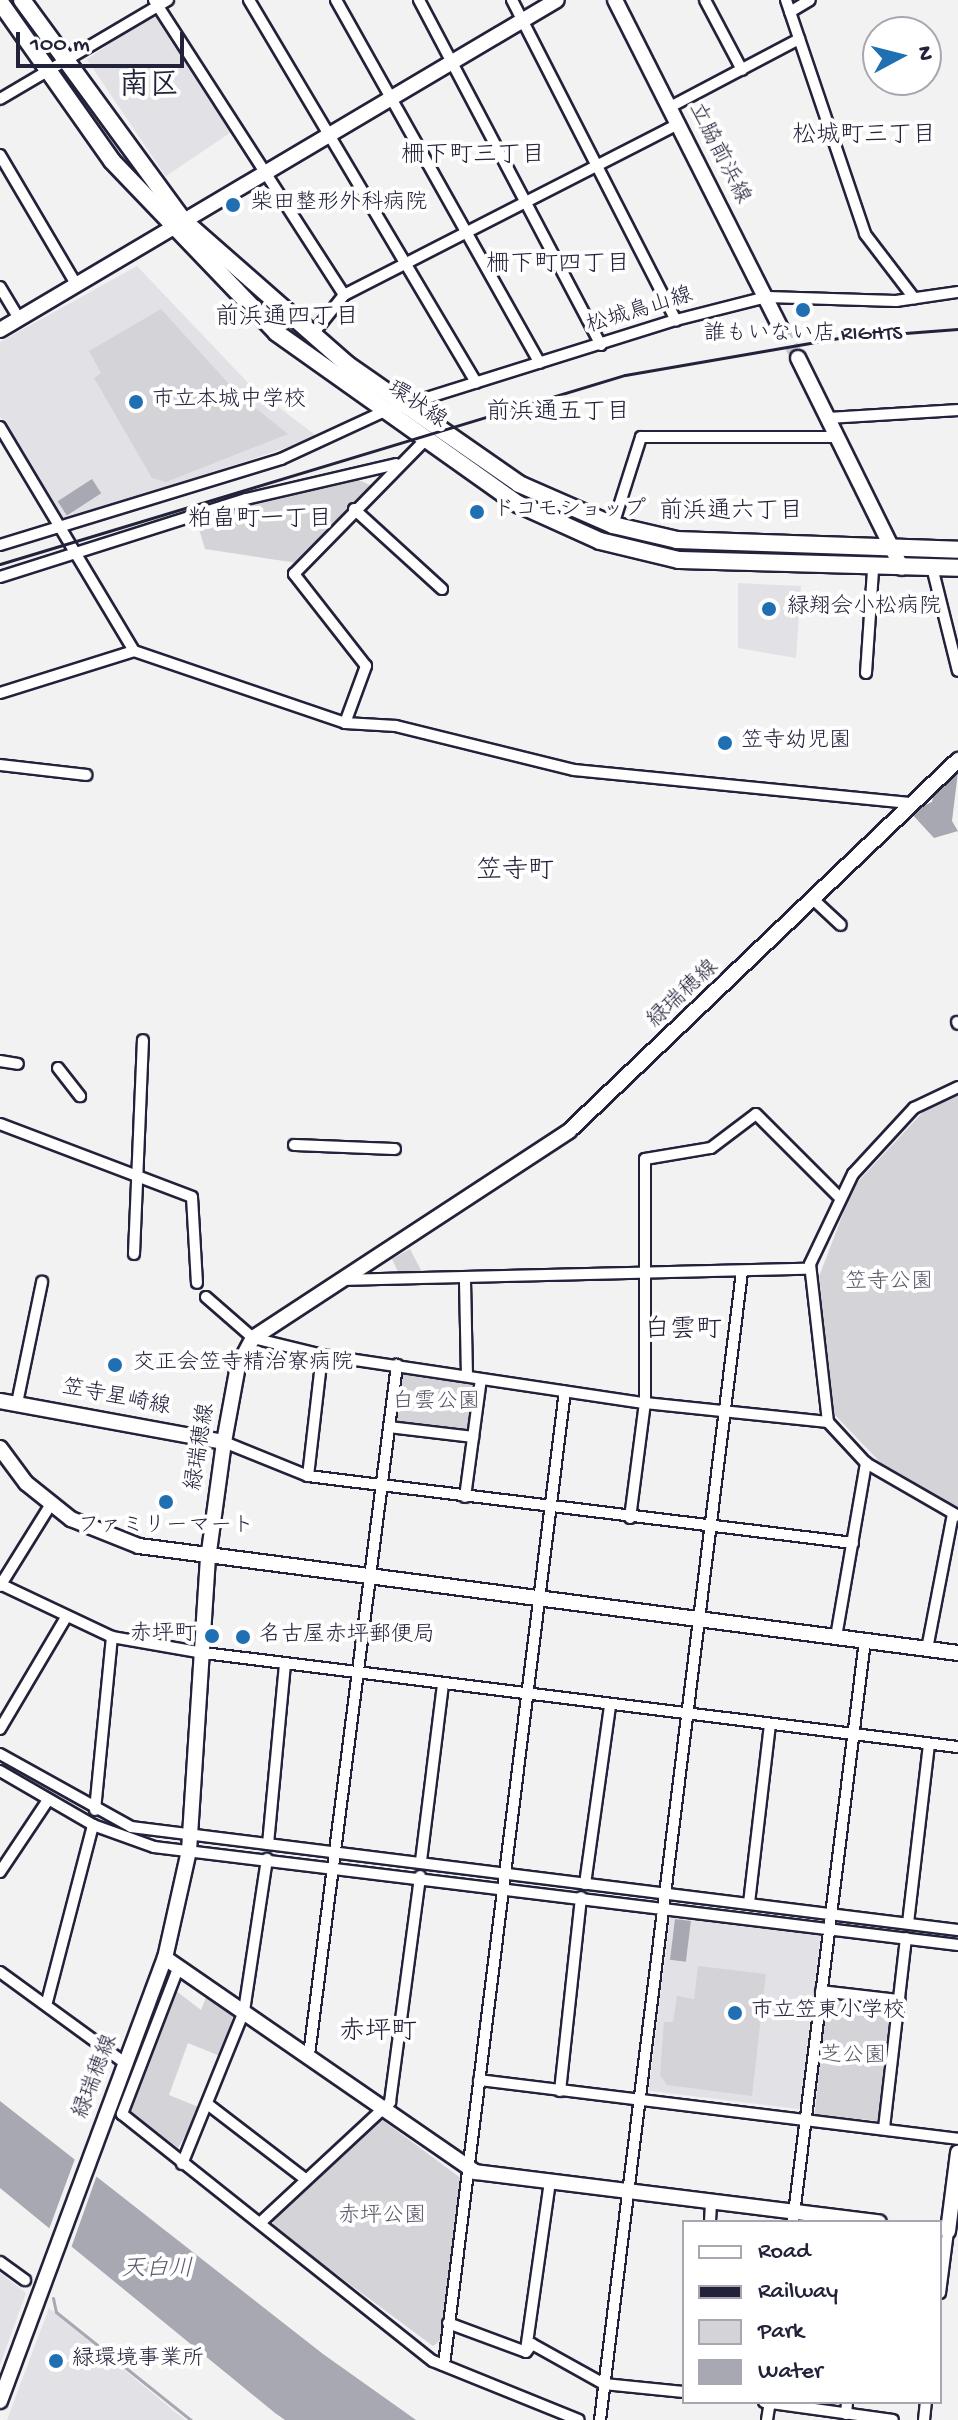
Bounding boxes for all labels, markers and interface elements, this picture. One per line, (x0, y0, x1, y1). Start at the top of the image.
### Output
scale bar (20, 16, 188, 66)
north arrow (862, 16, 942, 96)
text: 100 m (30, 31, 90, 60)
text: N (910, 45, 938, 62)
district label: 南区 (119, 70, 179, 106)
street label: 立脇前浜線 (681, 99, 755, 209)
district label: 松城町三丁目 (792, 123, 936, 151)
district label: 柵下町三丁目 (401, 143, 545, 171)
place label: 柴田整形外科病院 (251, 192, 427, 218)
marker: 柴田整形外科病院 (222, 194, 244, 216)
district label: 柵下町四丁目 (486, 252, 630, 280)
street label: 松城鳥山線 (584, 283, 696, 341)
marker: 誰もいない店 RIGHTS (794, 301, 812, 319)
district label: 前浜通四丁目 (215, 305, 359, 333)
place label: 誰もいない店 RIGHTS (703, 323, 903, 349)
street label: 環状線 (381, 377, 451, 435)
place label: 市立本城中学校 (152, 389, 306, 415)
marker: 市立本城中学校 (127, 393, 145, 411)
district label: 前浜通五丁目 (486, 400, 630, 428)
place label: ドコモショップ (493, 499, 647, 525)
district label: 前浜通六丁目 (659, 499, 803, 527)
marker: ドコモショップ (468, 503, 486, 521)
district label: 粕畠町一丁目 (188, 507, 332, 535)
place label: 緑翔会小松病院 (787, 596, 941, 622)
marker: 緑翔会小松病院 (758, 598, 780, 620)
place label: 笠寺幼児園 (741, 730, 851, 756)
marker: 笠寺幼児園 (716, 734, 734, 752)
district label: 笠寺町 (476, 857, 554, 889)
street label: 緑瑞穂線 (643, 955, 725, 1035)
park label: 笠寺公園 (845, 1271, 933, 1297)
district label: 白雲町 (644, 1316, 722, 1348)
place label: 交正会笠寺精治寮病院 (133, 1352, 353, 1378)
marker: 交正会笠寺精治寮病院 (104, 1354, 126, 1376)
street label: 笠寺星崎線 (59, 1376, 173, 1422)
park label: 白雲公園 (392, 1391, 480, 1417)
street label: 緑瑞穂線 (182, 1401, 222, 1493)
marker: ファミリーマート (157, 1493, 175, 1511)
place label: ファミリーマート (78, 1515, 254, 1541)
place label: 赤坪町 (130, 1623, 196, 1649)
place label: 名古屋赤坪郵便局 (259, 1624, 435, 1650)
marker: 赤坪町 (203, 1627, 221, 1645)
marker: 名古屋赤坪郵便局 (234, 1628, 252, 1646)
place label: 市立笠東小学校 (751, 2000, 905, 2026)
marker: 市立笠東小学校 (726, 2004, 744, 2022)
district label: 赤坪町 (339, 2018, 417, 2050)
street label: 緑瑞穂線 (69, 2031, 125, 2123)
park label: 芝公園 (820, 2045, 886, 2071)
park label: 赤坪公園 (338, 2205, 426, 2231)
legend (682, 2220, 942, 2404)
text: Road (758, 2238, 810, 2267)
water label: 天白川 (121, 2257, 193, 2285)
text: Railway (758, 2278, 838, 2307)
text: Park (758, 2318, 804, 2347)
place label: 緑環境事業所 (72, 2348, 204, 2374)
marker: 緑環境事業所 (47, 2352, 65, 2370)
text: Water (758, 2358, 822, 2387)

